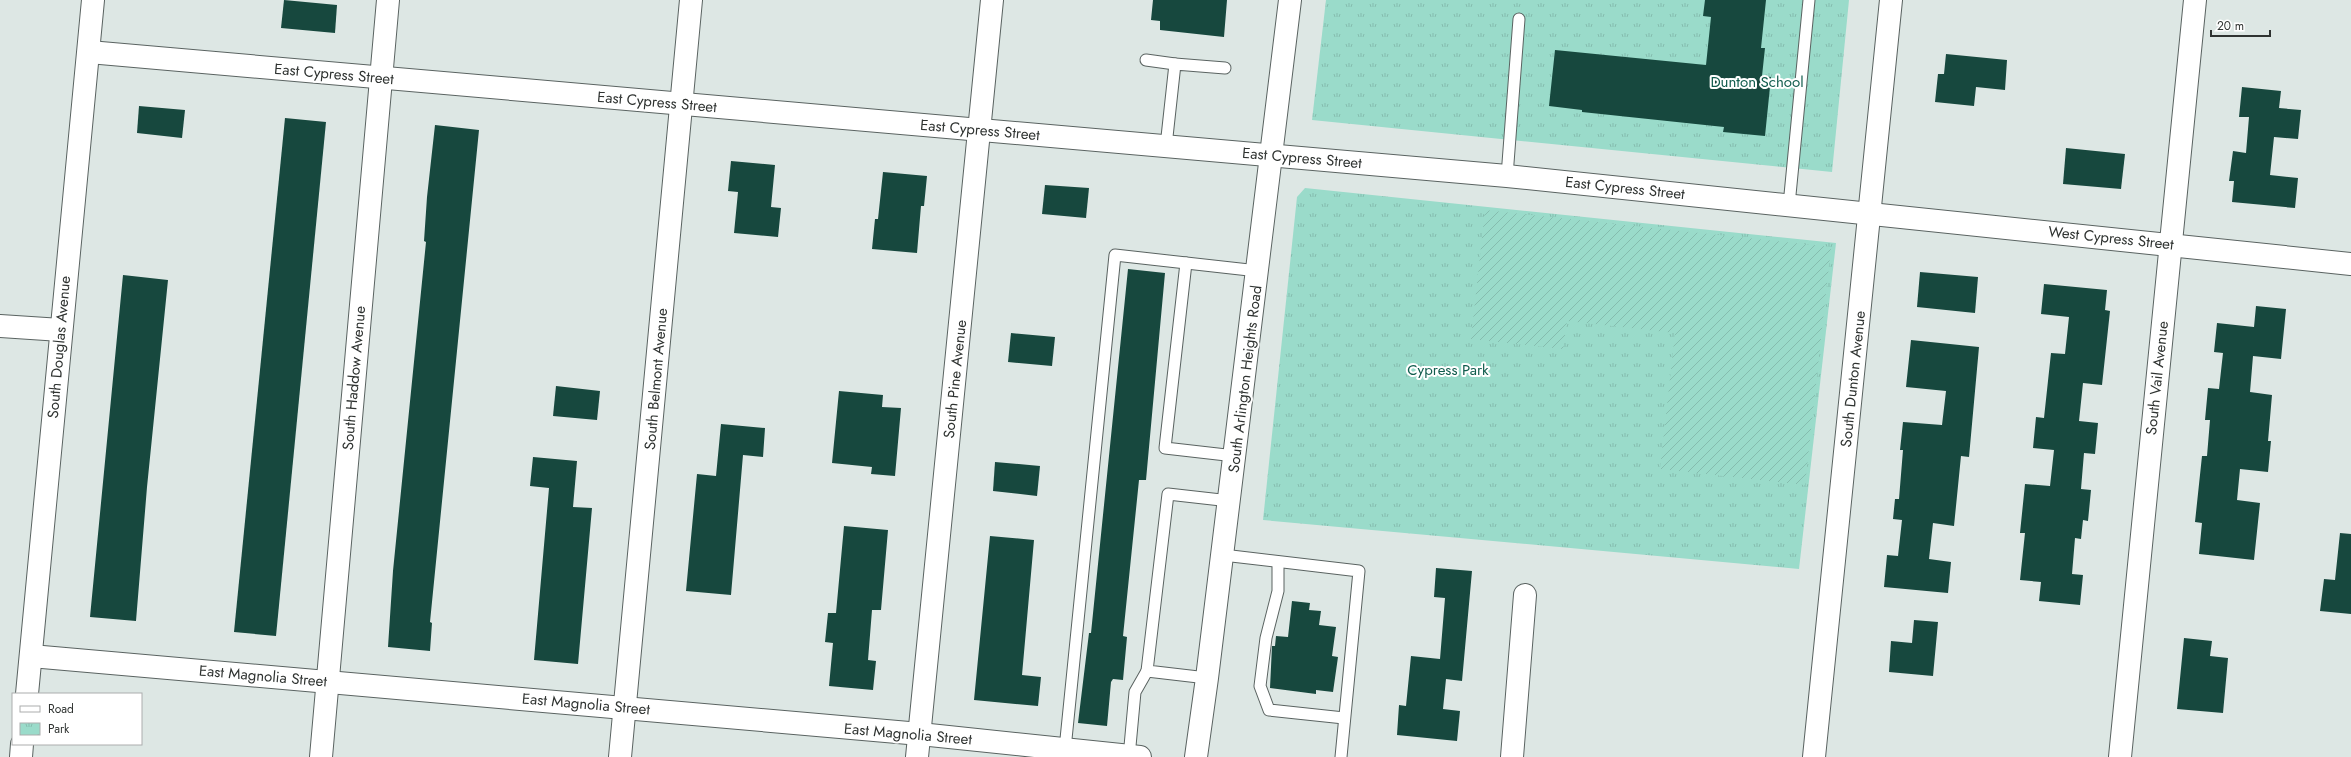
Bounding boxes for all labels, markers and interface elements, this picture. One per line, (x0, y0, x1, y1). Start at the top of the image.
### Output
scale bar (2211, 12, 2270, 38)
text: 20 m (2217, 17, 2244, 35)
street label: East Cypress Street (273, 58, 395, 90)
park label: Dunton School (1710, 71, 1804, 93)
street label: East Cypress Street (596, 86, 718, 118)
street label: East Cypress Street (919, 114, 1041, 146)
street label: East Cypress Street (1241, 142, 1363, 174)
street label: East Cypress Street (1564, 171, 1686, 205)
street label: West Cypress Street (2047, 220, 2175, 256)
street label: South Douglas Avenue (42, 275, 76, 419)
street label: South Arlington Heights Road (1223, 284, 1267, 474)
street label: South Haddow Avenue (337, 305, 371, 451)
street label: South Belmont Avenue (639, 307, 673, 451)
street label: South Dunton Avenue (1835, 309, 1871, 448)
street label: South Pine Avenue (938, 318, 972, 439)
street label: South Vail Avenue (2140, 320, 2174, 436)
park label: Cypress Park (1407, 359, 1489, 381)
street label: East Magnolia Street (198, 659, 328, 693)
street label: East Magnolia Street (521, 687, 651, 721)
legend (12, 693, 142, 745)
text: Road (48, 700, 74, 718)
street label: East Magnolia Street (843, 717, 973, 751)
text: Park (48, 720, 70, 738)

